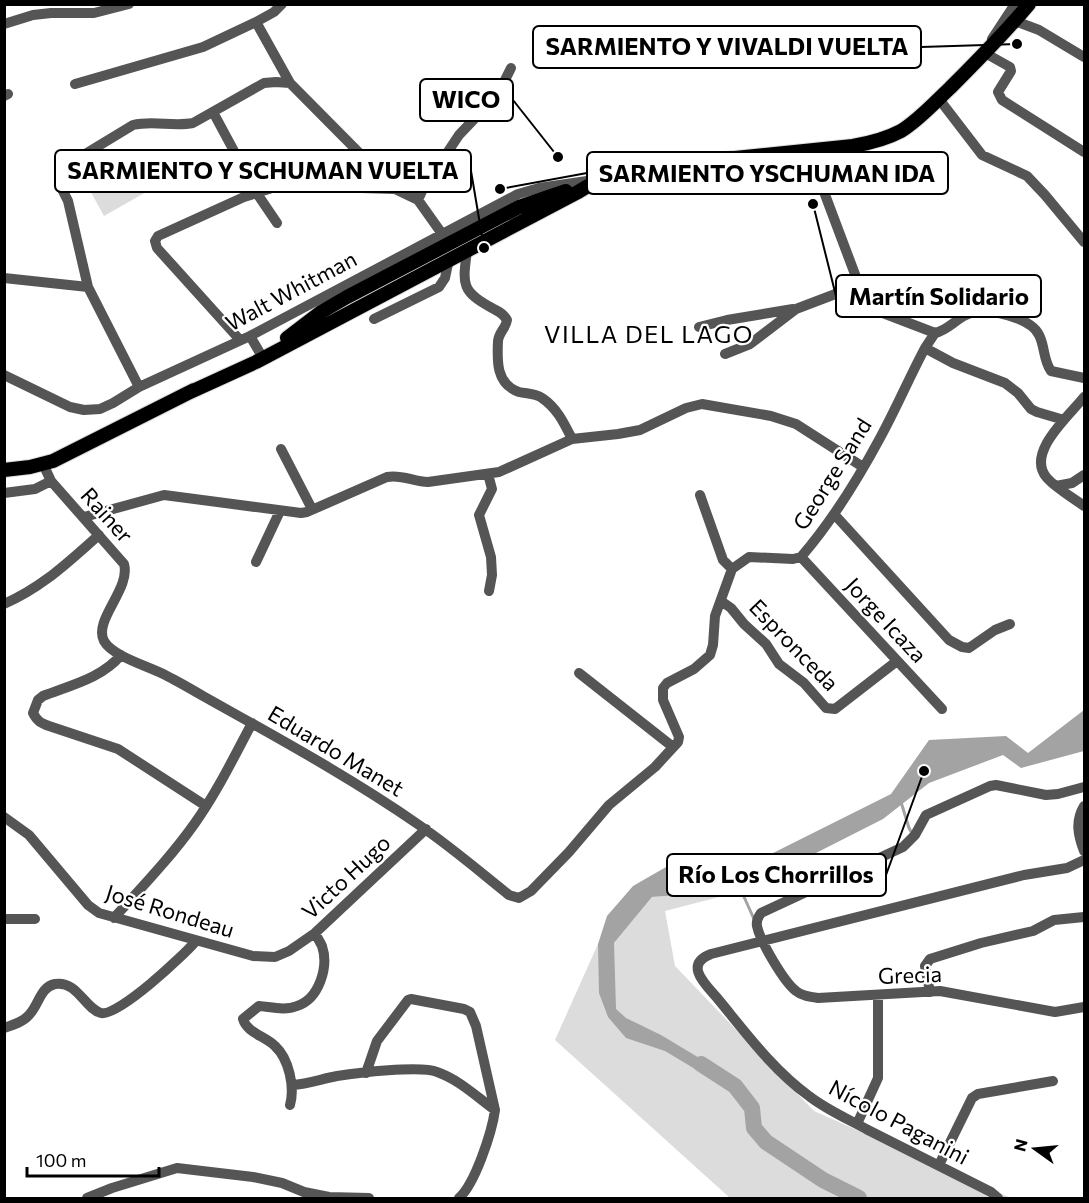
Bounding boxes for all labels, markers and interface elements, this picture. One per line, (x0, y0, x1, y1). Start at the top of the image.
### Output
callout: SARMIENTO Y VIVALDI VUELTA (533, 26, 921, 68)
text: SARMIENTO Y VIVALDI VUELTA (545, 31, 909, 60)
callout: WICO (420, 79, 513, 121)
text: WICO (432, 84, 500, 113)
callout: SARMIENTO Y SCHUMAN VUELTA (55, 150, 471, 192)
callout: SARMIENTO YSCHUMAN IDA (587, 152, 948, 194)
text: SARMIENTO Y SCHUMAN VUELTA (67, 155, 459, 184)
text: SARMIENTO YSCHUMAN IDA (599, 158, 935, 187)
street label: Walt Whitman (221, 245, 361, 336)
callout: Martín Solidario (836, 275, 1041, 317)
text: Martín Solidario (849, 281, 1029, 310)
district label: VILLA DEL LAGO (544, 319, 754, 348)
street label: George Sand (787, 413, 877, 535)
street label: Rainer (76, 482, 139, 548)
street label: Jorge Icaza (840, 571, 933, 668)
street label: Espronceda (744, 593, 845, 696)
street label: Eduardo Manet (264, 699, 409, 802)
street label: Victo Hugo (296, 829, 396, 925)
callout: Río Los Chorrillos (667, 854, 886, 896)
text: Río Los Chorrillos (678, 859, 874, 888)
street label: José Rondeau (103, 878, 238, 943)
street label: Grecia (877, 960, 943, 989)
street label: Nícolo Paganini (825, 1073, 974, 1170)
north arrow (1005, 1119, 1065, 1179)
text: N (1009, 1137, 1031, 1153)
scale bar (27, 1140, 159, 1178)
text: 100 m (36, 1149, 86, 1171)

